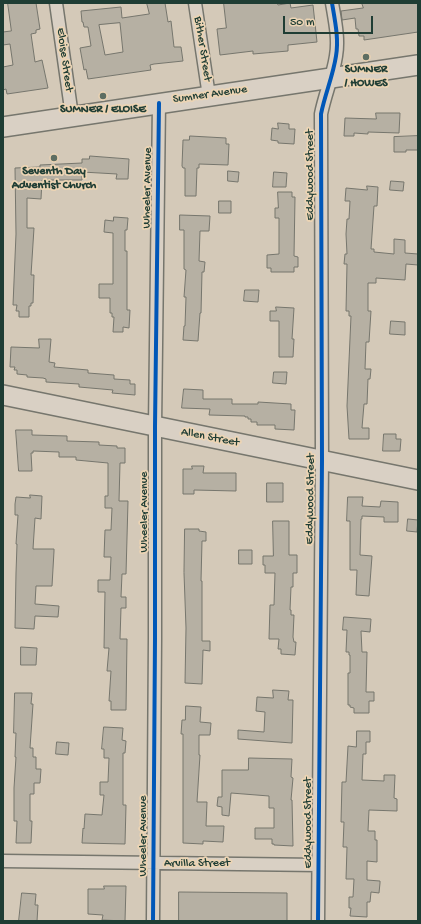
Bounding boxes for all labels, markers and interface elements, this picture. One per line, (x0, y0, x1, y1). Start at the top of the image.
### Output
scale bar (285, 8, 375, 34)
street label: Bither Street (190, 16, 214, 82)
text: 50 m (290, 16, 315, 30)
street label: Eloise Street (52, 27, 76, 93)
marker: SUMNER / HOWES (361, 52, 371, 62)
place label: SUMNER / HOWES (344, 63, 388, 91)
street label: Sumner Avenue (172, 83, 248, 107)
marker: SUMNER / ELOISE (98, 91, 108, 101)
place label: SUMNER / ELOISE (60, 103, 146, 117)
street label: Eddywood Street (304, 129, 318, 221)
street label: Wheeler Avenue (140, 147, 156, 229)
marker: Seventh Day Adventist Church (49, 153, 59, 163)
place label: Seventh Day Adventist Church (12, 165, 96, 193)
street label: Allen Street (180, 425, 240, 451)
street label: Eddywood Street (303, 453, 319, 545)
street label: Wheeler Avenue (138, 471, 152, 553)
street label: Eddywood Street (302, 777, 316, 869)
street label: Wheeler Avenue (137, 795, 151, 877)
street label: Arvilla Street (164, 857, 230, 871)

